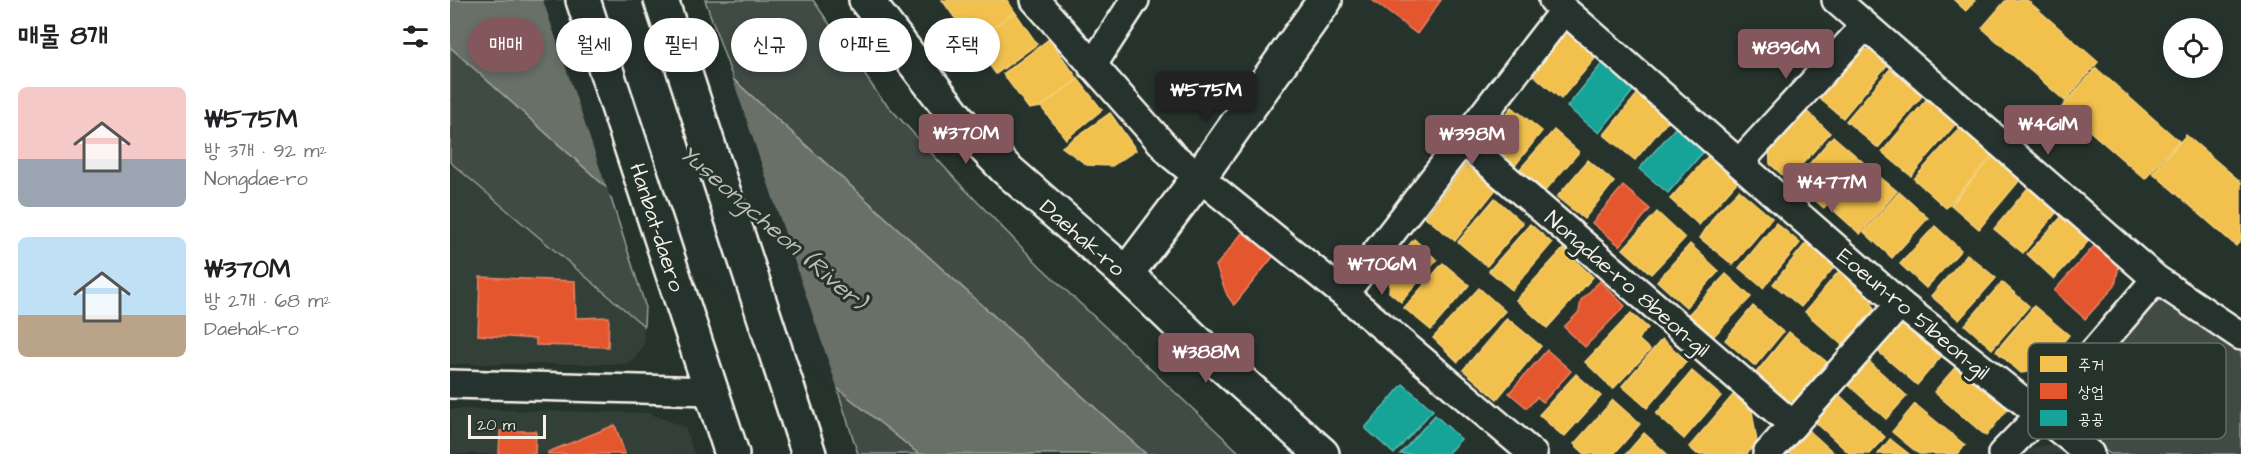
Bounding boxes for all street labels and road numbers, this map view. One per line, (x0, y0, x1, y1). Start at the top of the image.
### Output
street label: Hanbat-daero (621, 159, 692, 296)
street label: Daehak-ro (1032, 192, 1132, 284)
street label: Nongdae-ro 8beon-gil (1537, 204, 1716, 365)
street label: Eoeun-ro 51beon-gil (1829, 241, 1996, 388)

